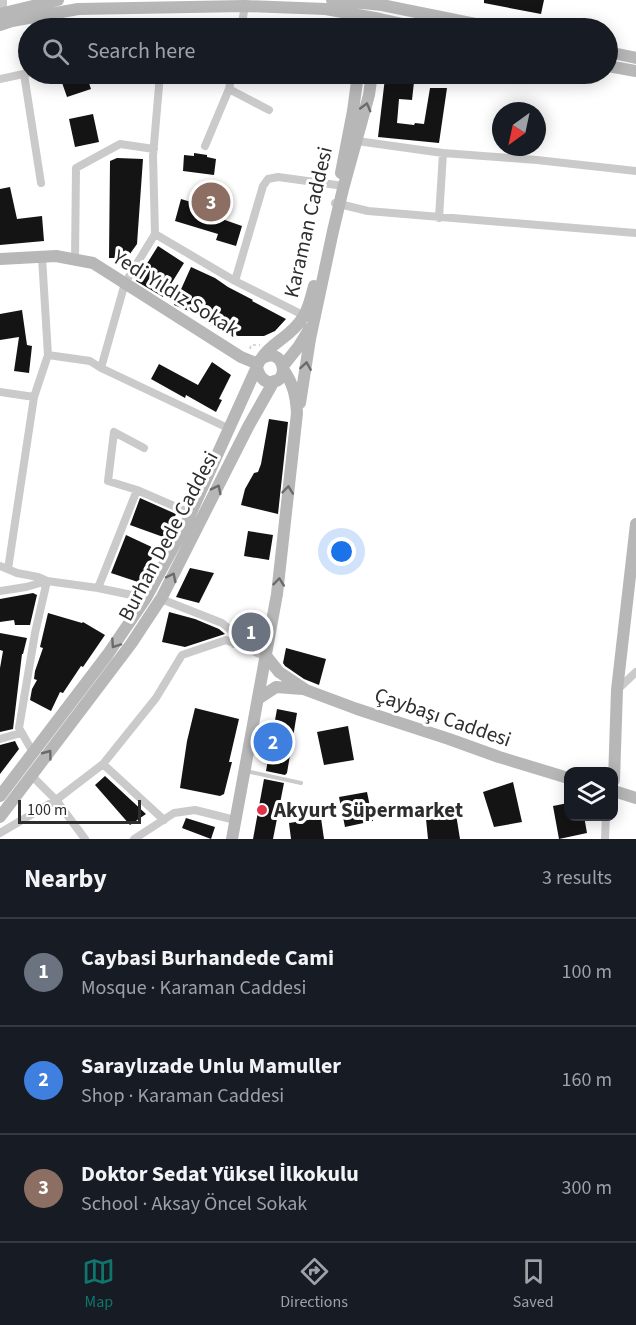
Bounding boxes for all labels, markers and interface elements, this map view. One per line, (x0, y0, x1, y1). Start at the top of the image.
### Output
search box (18, 18, 618, 84)
icon: search (39, 35, 72, 68)
text: Search here (87, 35, 195, 67)
north arrow (492, 102, 546, 156)
one-way arrow (358, 103, 371, 113)
street label: Karaman Caddesi (276, 144, 340, 300)
pin: 3 (192, 180, 230, 224)
street label: Yedi Yıldız Sokak (106, 242, 246, 344)
one-way arrow (300, 361, 312, 370)
street label: Burhan Dede Caddesi (110, 446, 226, 626)
one-way arrow (209, 484, 221, 495)
one-way arrow (281, 485, 294, 494)
your location (327, 537, 356, 566)
one-way arrow (165, 573, 176, 584)
one-way arrow (272, 577, 285, 586)
pin: 1 (232, 610, 270, 654)
one-way arrow (111, 637, 122, 648)
street label: Çaybaşı Caddesi (371, 680, 515, 754)
pin: 2 (254, 720, 292, 764)
one-way arrow (41, 750, 52, 761)
map controls (564, 767, 618, 821)
button: layers (564, 767, 618, 821)
place label: Akyurt Süpermarket (273, 795, 463, 825)
scale bar (18, 797, 141, 824)
text: 100 m (27, 799, 67, 821)
marker: Akyurt Süpermarket (255, 803, 269, 817)
text: Nearby (24, 860, 107, 897)
text: 3 results (542, 864, 612, 892)
text: Caybasi Burhandede Cami (81, 942, 334, 974)
text: 1 (38, 958, 49, 986)
text: 100 m (562, 958, 612, 986)
text: Mosque · Karaman Caddesi (81, 974, 306, 1002)
text: Saraylızade Unlu Mamuller (81, 1050, 341, 1082)
text: 2 (38, 1066, 49, 1094)
text: 160 m (562, 1066, 612, 1094)
text: Shop · Karaman Caddesi (81, 1082, 284, 1110)
text: Doktor Sedat Yüksel İlkokulu (81, 1158, 359, 1190)
text: 3 (38, 1174, 49, 1202)
text: 300 m (562, 1174, 612, 1202)
text: School · Aksay Öncel Sokak (81, 1190, 307, 1218)
tab: Map (82, 1255, 115, 1313)
tab: Directions (280, 1255, 348, 1313)
tab: Saved (513, 1255, 554, 1313)

